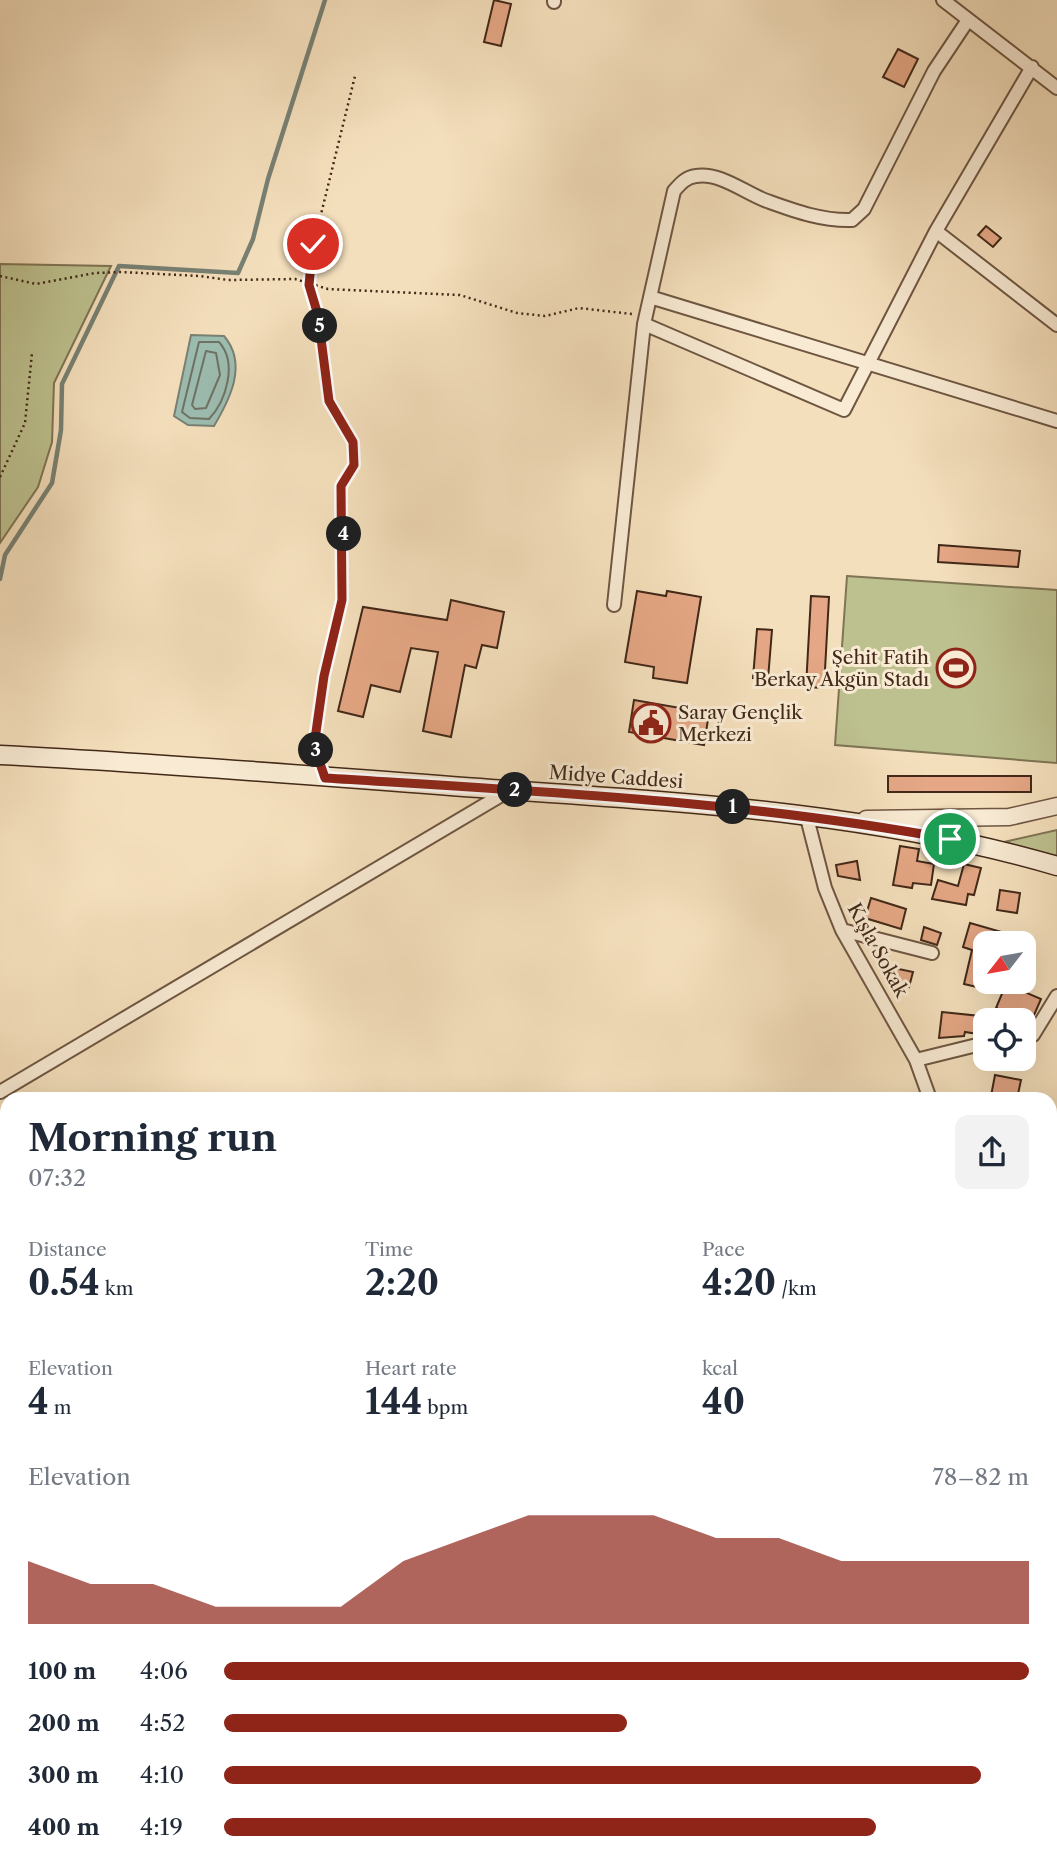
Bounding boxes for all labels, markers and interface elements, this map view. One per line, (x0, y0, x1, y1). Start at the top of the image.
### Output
pin (283, 214, 343, 274)
icon: check (294, 225, 332, 263)
pin: 5 (302, 308, 338, 344)
text: 5 (314, 314, 325, 337)
pin: 4 (326, 516, 362, 552)
text: 4 (338, 522, 349, 545)
place label: Şehit Fatih Berkay Akgün Stadı (754, 646, 929, 691)
sports icon: Şehit Fatih Berkay Akgün Stadı (935, 647, 977, 689)
place label: Saray Gençlik Merkezi (678, 701, 803, 746)
public building icon: Saray Gençlik Merkezi (630, 702, 672, 744)
pin: 3 (298, 732, 334, 768)
text: 3 (310, 738, 321, 761)
street label: Midye Caddesi (548, 761, 684, 793)
pin: 2 (498, 772, 532, 808)
text: 2 (509, 778, 520, 801)
pin: 1 (716, 790, 750, 824)
text: 1 (728, 795, 737, 818)
pin (920, 809, 980, 869)
icon: arrive (931, 820, 969, 858)
street label: Kışla Sokak (843, 899, 914, 1002)
north arrow (973, 931, 1036, 994)
map controls (973, 931, 1036, 1071)
button: locate (973, 1008, 1036, 1071)
text: Morning run (28, 1114, 277, 1161)
button: share (955, 1115, 1029, 1189)
text: 07:32 (28, 1164, 86, 1192)
text: Distance (28, 1238, 107, 1261)
text: Time (365, 1238, 413, 1261)
text: Pace (702, 1238, 745, 1261)
text: 0.54 (28, 1261, 100, 1304)
text: 2:20 (365, 1261, 439, 1304)
text: 4:20 (702, 1261, 776, 1304)
text: km (100, 1277, 133, 1300)
text: /km (776, 1277, 817, 1300)
text: Elevation (28, 1357, 113, 1380)
text: Heart rate (365, 1357, 457, 1380)
text: kcal (702, 1357, 738, 1380)
text: 4 (28, 1380, 49, 1423)
text: 144 (365, 1380, 422, 1423)
text: 40 (702, 1380, 745, 1423)
text: m (49, 1396, 72, 1419)
text: bpm (422, 1396, 468, 1419)
text: Elevation (28, 1463, 131, 1491)
text: 78–82 m (933, 1463, 1029, 1491)
text: 100 m (28, 1657, 96, 1685)
text: 4:06 (140, 1657, 188, 1685)
text: 200 m (28, 1709, 100, 1737)
text: 4:52 (140, 1709, 185, 1737)
text: 300 m (28, 1761, 99, 1789)
text: 4:10 (140, 1761, 184, 1789)
text: 400 m (28, 1813, 100, 1841)
text: 4:19 (140, 1813, 183, 1841)

